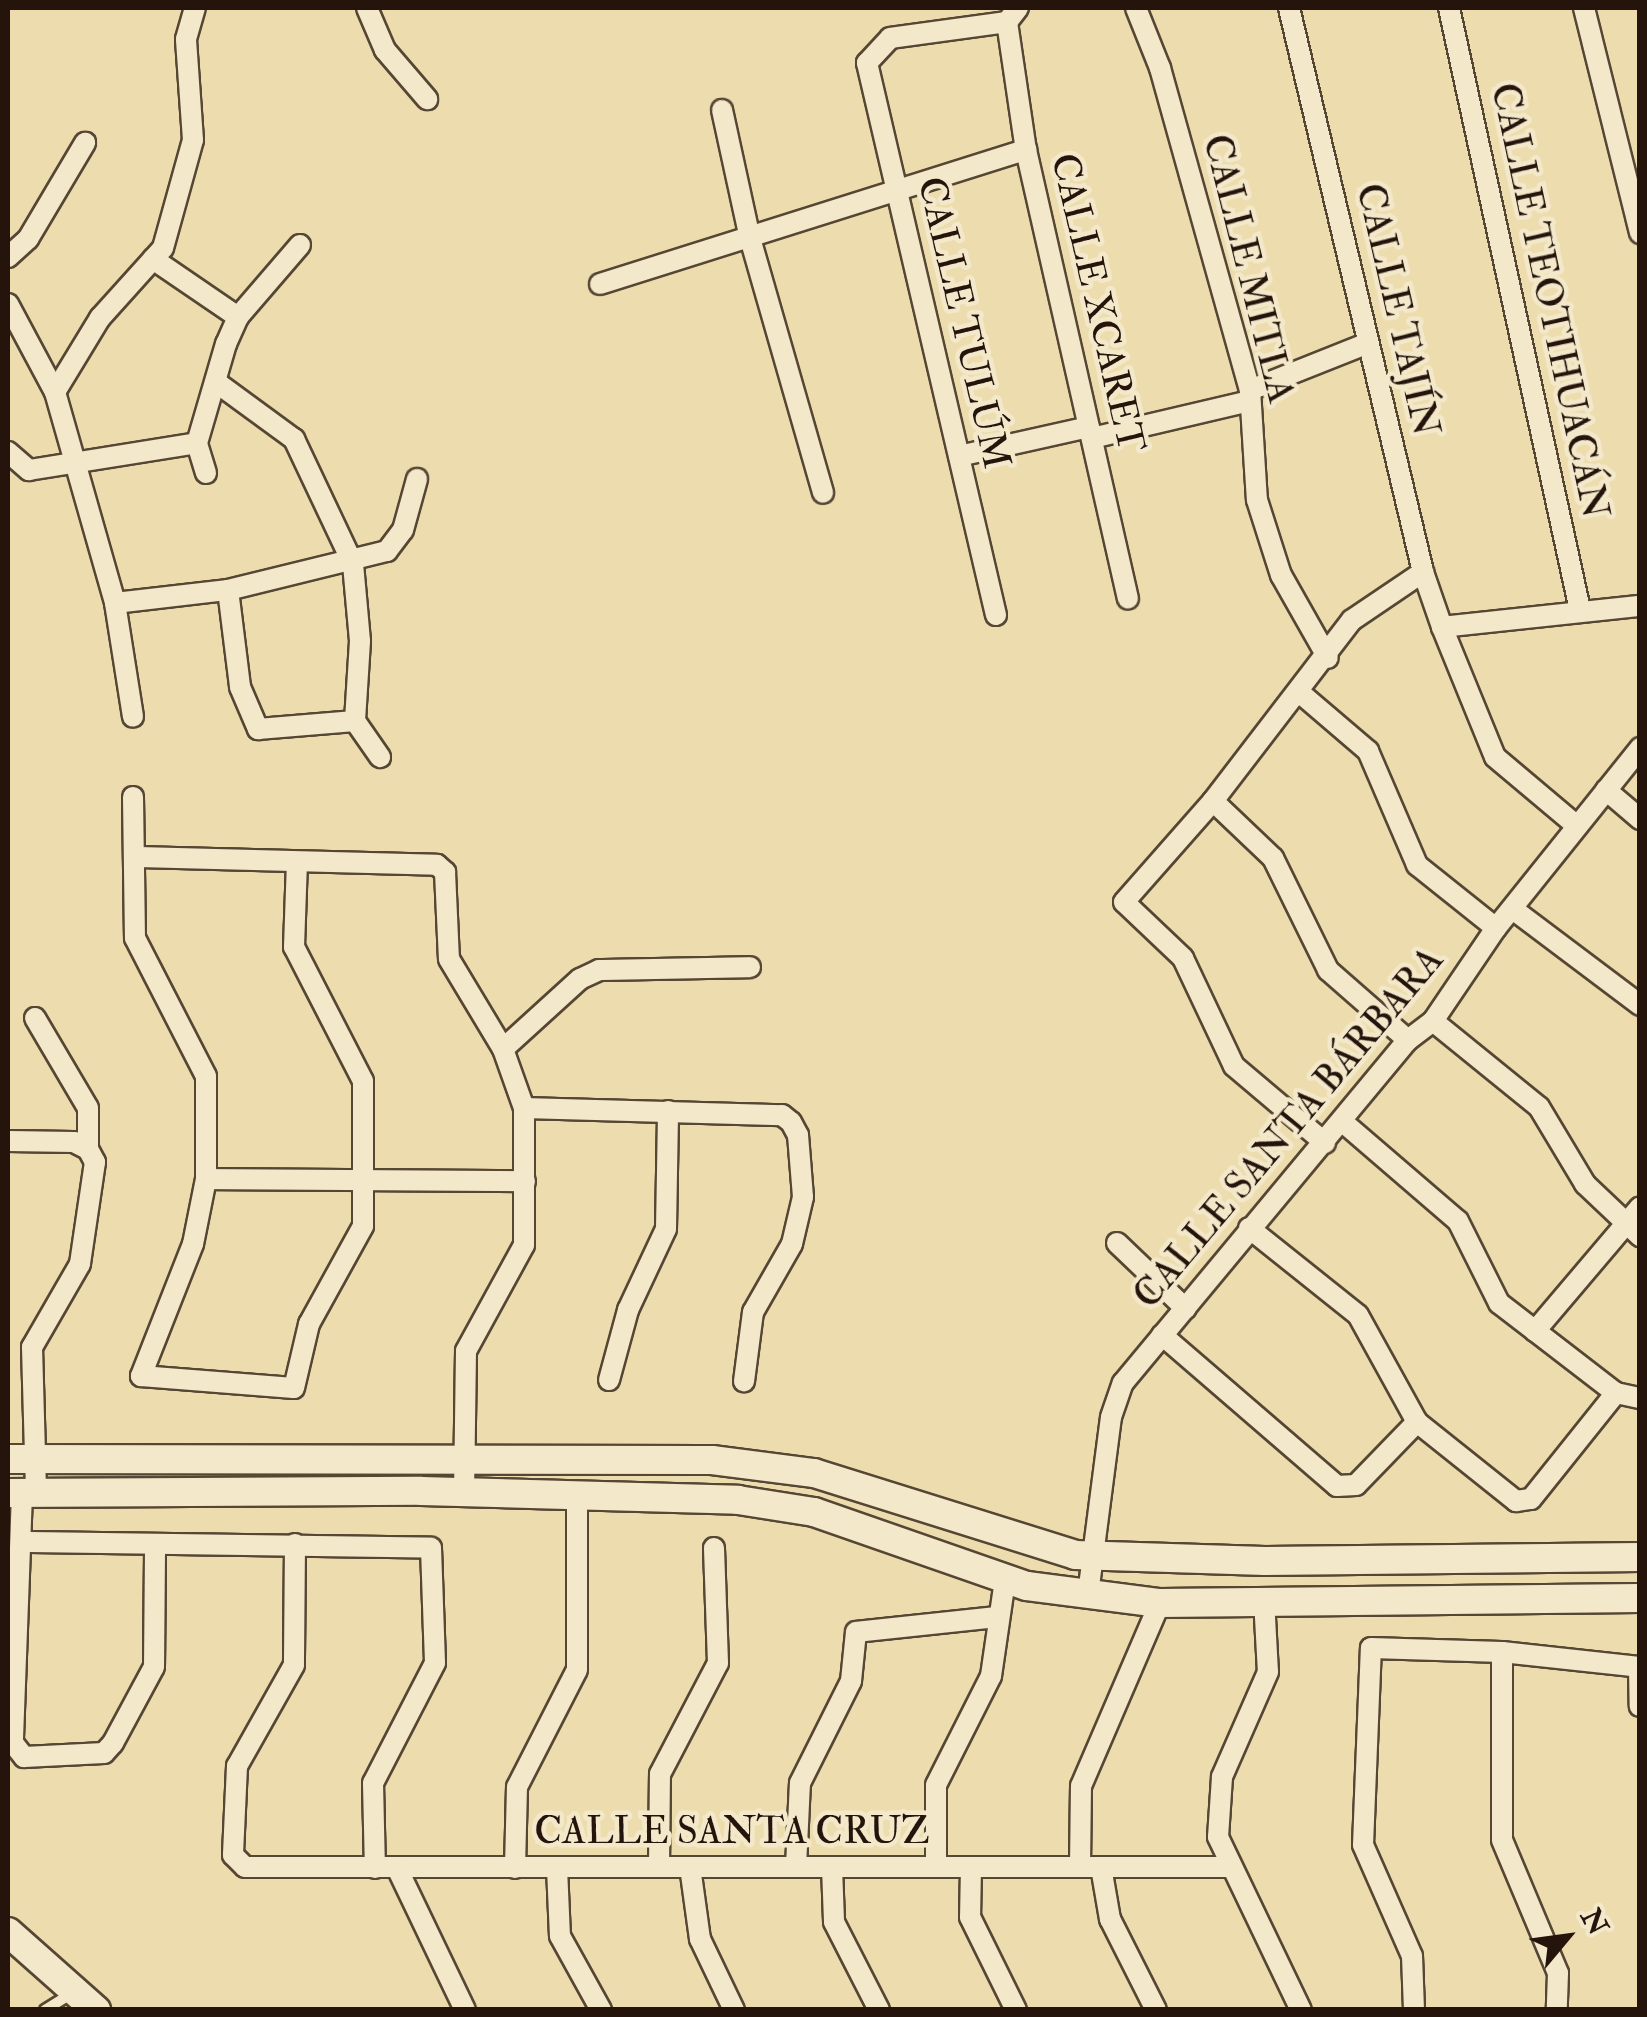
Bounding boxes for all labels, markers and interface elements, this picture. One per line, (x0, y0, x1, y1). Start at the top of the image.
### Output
street label: CALLE TEOTIHUACÁN (1481, 79, 1617, 523)
street label: CALLE MITLA (1193, 130, 1303, 408)
street label: CALLE XCARET (1040, 149, 1154, 457)
street label: CALLE TULÚM (907, 173, 1019, 473)
street label: CALLE TAJÍN (1346, 179, 1448, 441)
street label: CALLE SANTA BÁRBARA (1124, 938, 1454, 1318)
street label: CALLE SANTA CRUZ (534, 1809, 930, 1855)
north arrow (1517, 1887, 1617, 1987)
text: N (1572, 1903, 1615, 1942)

